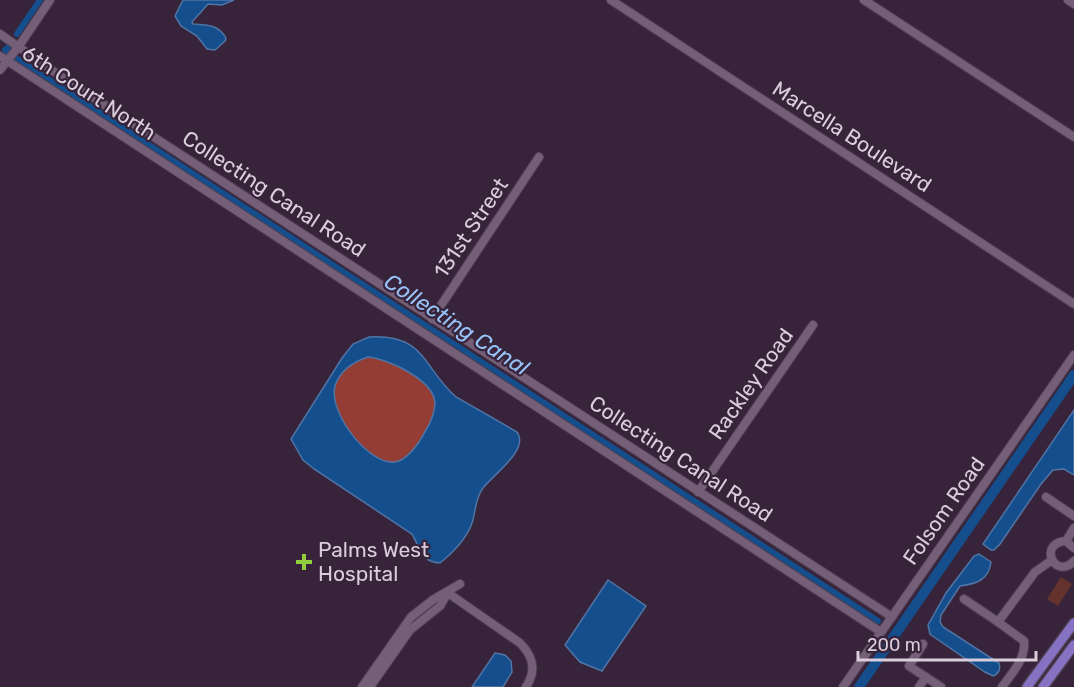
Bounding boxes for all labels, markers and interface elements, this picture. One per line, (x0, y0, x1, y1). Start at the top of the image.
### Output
street label: 6th Court North (18, 40, 161, 145)
street label: Marcella Boulevard (768, 76, 936, 197)
street label: Collecting Canal Road (178, 125, 370, 262)
street label: 131st Street (428, 173, 513, 282)
water label: Collecting Canal (379, 268, 535, 382)
street label: Rackley Road (703, 323, 798, 444)
street label: Collecting Canal Road (585, 390, 777, 527)
street label: Folsom Road (897, 452, 990, 569)
place label: Palms West Hospital (318, 537, 429, 586)
marker: Palms West Hospital (295, 553, 313, 571)
scale bar (858, 624, 1036, 662)
text: 200 m (867, 634, 921, 656)

